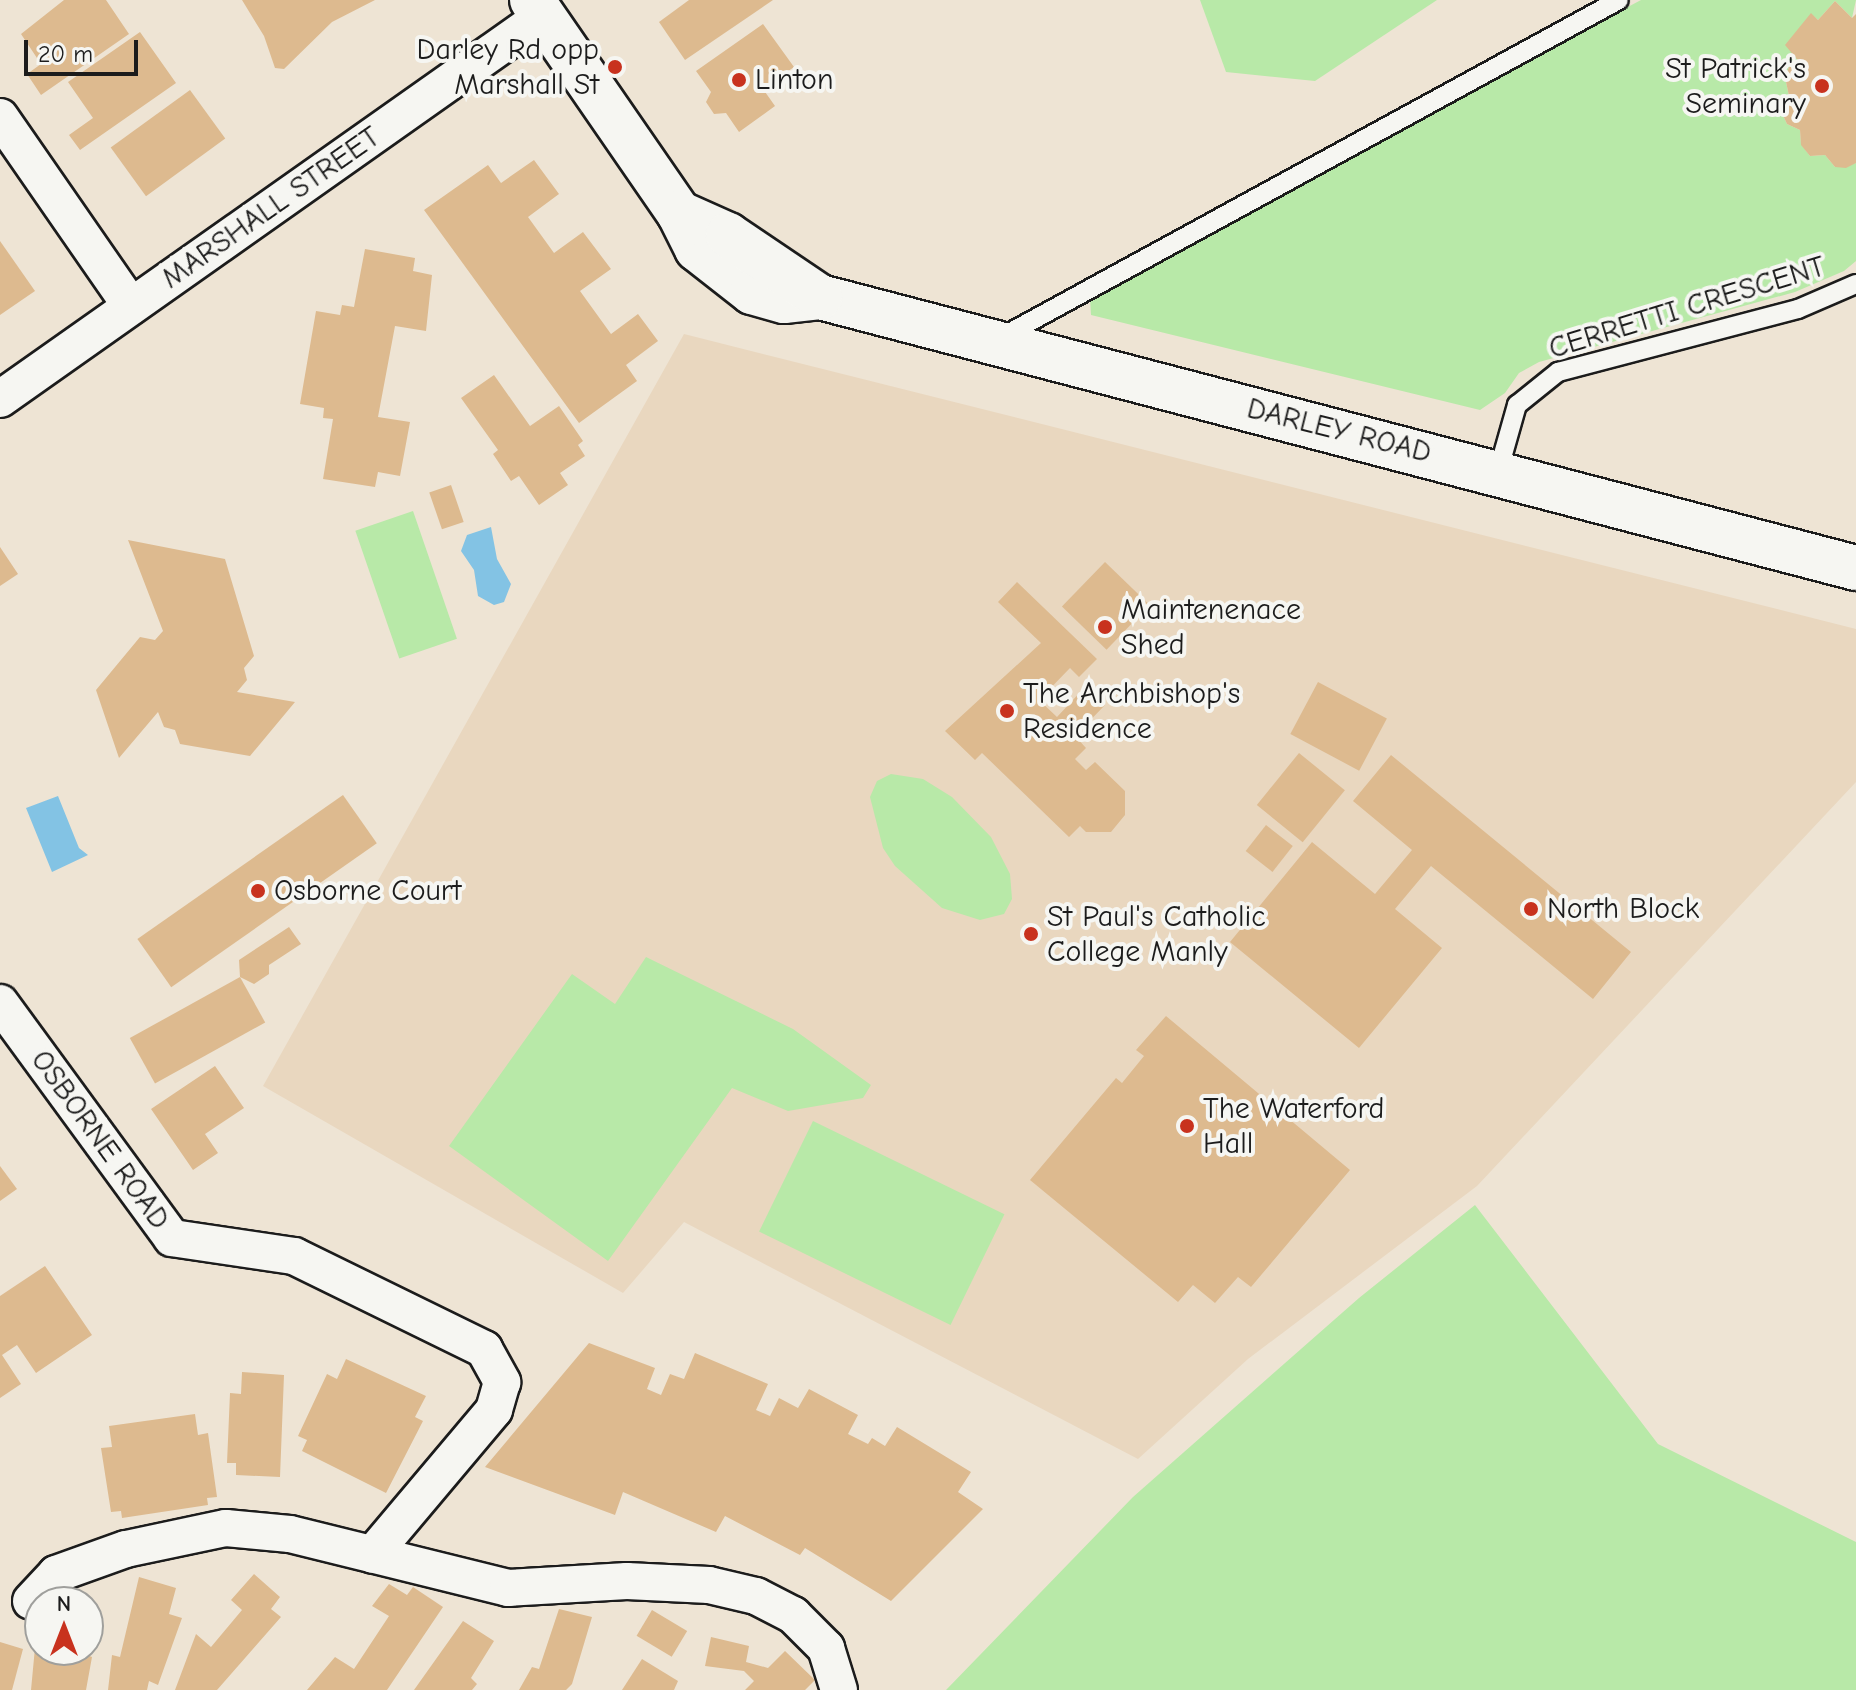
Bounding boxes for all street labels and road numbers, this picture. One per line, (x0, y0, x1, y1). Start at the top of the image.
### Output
street label: MARSHALL STREET (155, 119, 387, 297)
street label: CERRETTI CRESCENT (1545, 249, 1829, 367)
street label: DARLEY ROAD (1243, 391, 1435, 471)
street label: OSBORNE ROAD (23, 1043, 177, 1237)

